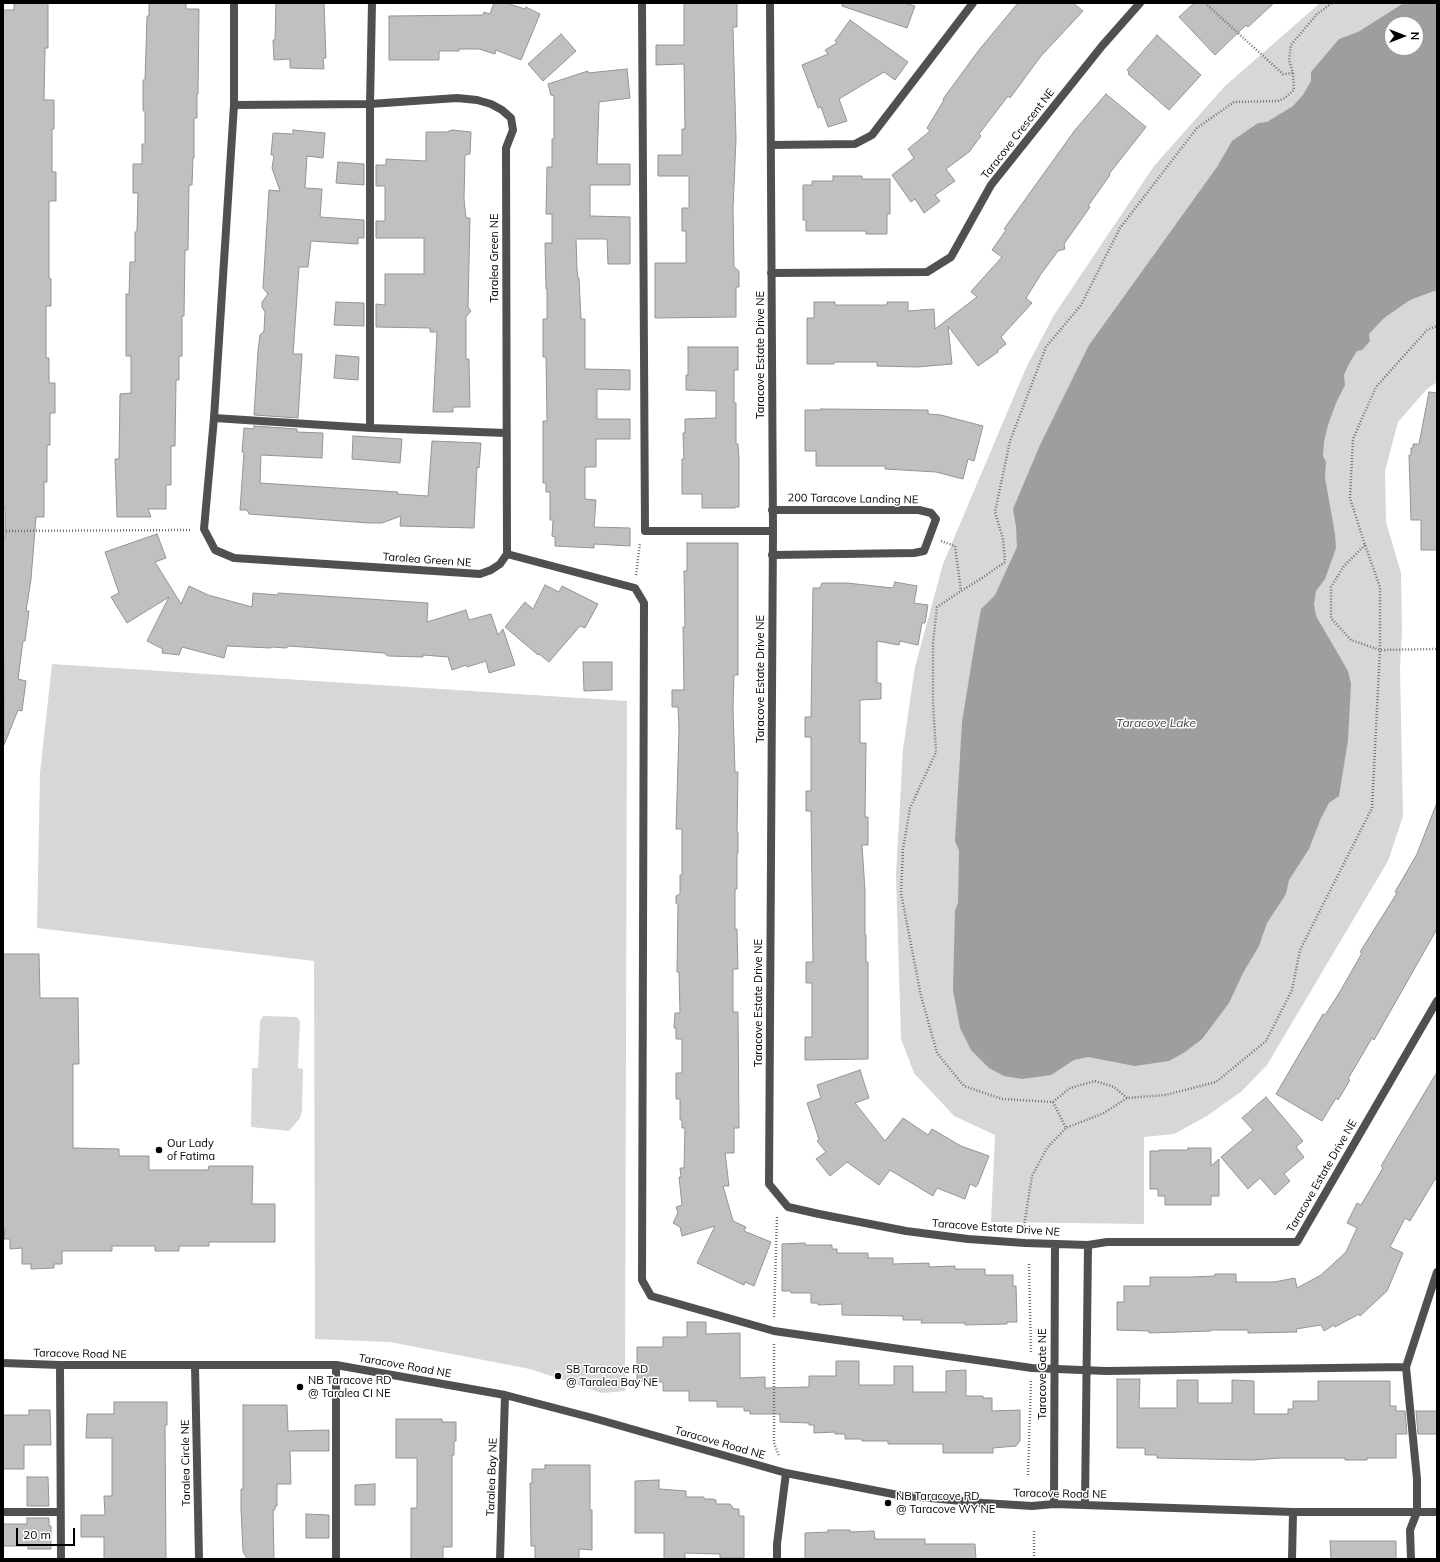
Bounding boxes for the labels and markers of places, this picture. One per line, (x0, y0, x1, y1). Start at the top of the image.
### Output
place label: Our Lady of Fatima (167, 1137, 215, 1163)
marker: Our Lady of Fatima (154, 1145, 164, 1155)
place label: SB Taracove RD @ Taralea Bay NE (566, 1363, 658, 1389)
marker: SB Taracove RD @ Taralea Bay NE (553, 1371, 563, 1381)
place label: NB Taracove RD @ Taralea CI NE (308, 1374, 391, 1400)
marker: NB Taracove RD @ Taralea CI NE (295, 1382, 305, 1392)
place label: NB Taracove RD @ Taracove WY NE (896, 1490, 995, 1516)
marker: NB Taracove RD @ Taracove WY NE (883, 1498, 893, 1508)

